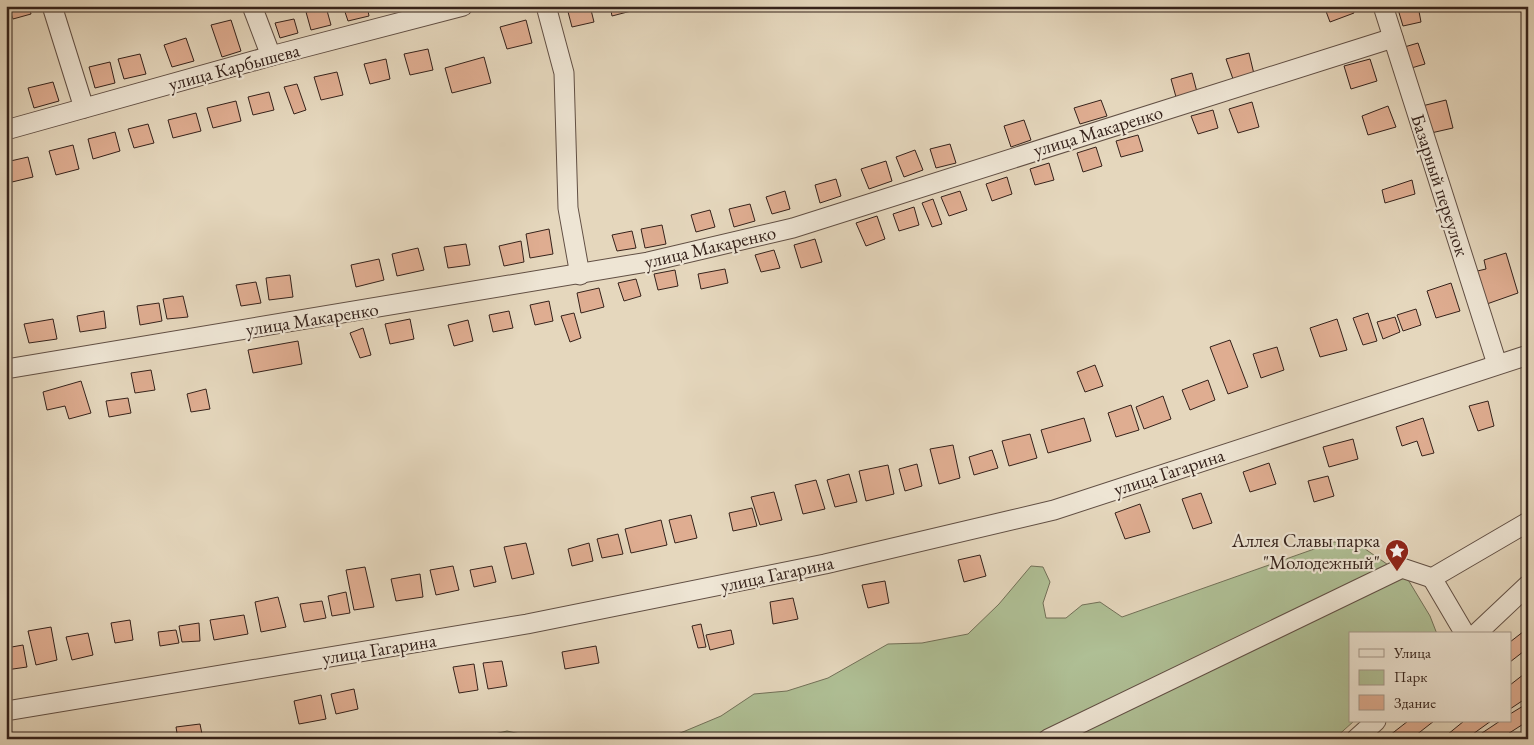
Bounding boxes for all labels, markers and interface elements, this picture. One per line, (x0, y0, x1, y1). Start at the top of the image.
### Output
street label: улица Карбышева (166, 37, 303, 97)
street label: улица Макаренко (1030, 99, 1166, 163)
street label: Базарный переулок (1405, 111, 1475, 259)
street label: улица Макаренко (642, 220, 778, 274)
street label: улица Макаренко (244, 296, 380, 342)
street label: улица Гагарина (1110, 442, 1228, 502)
place label: Аллея Славы парка "Молодежный" (1231, 528, 1380, 575)
place icon: Аллея Славы парка "Молодежный" (1384, 538, 1410, 572)
street label: улица Гагарина (718, 550, 836, 598)
street label: улица Гагарина (320, 628, 438, 670)
legend (1349, 632, 1512, 722)
text: Улица (1393, 643, 1431, 662)
text: Парк (1394, 667, 1427, 686)
text: Здание (1394, 693, 1436, 712)

